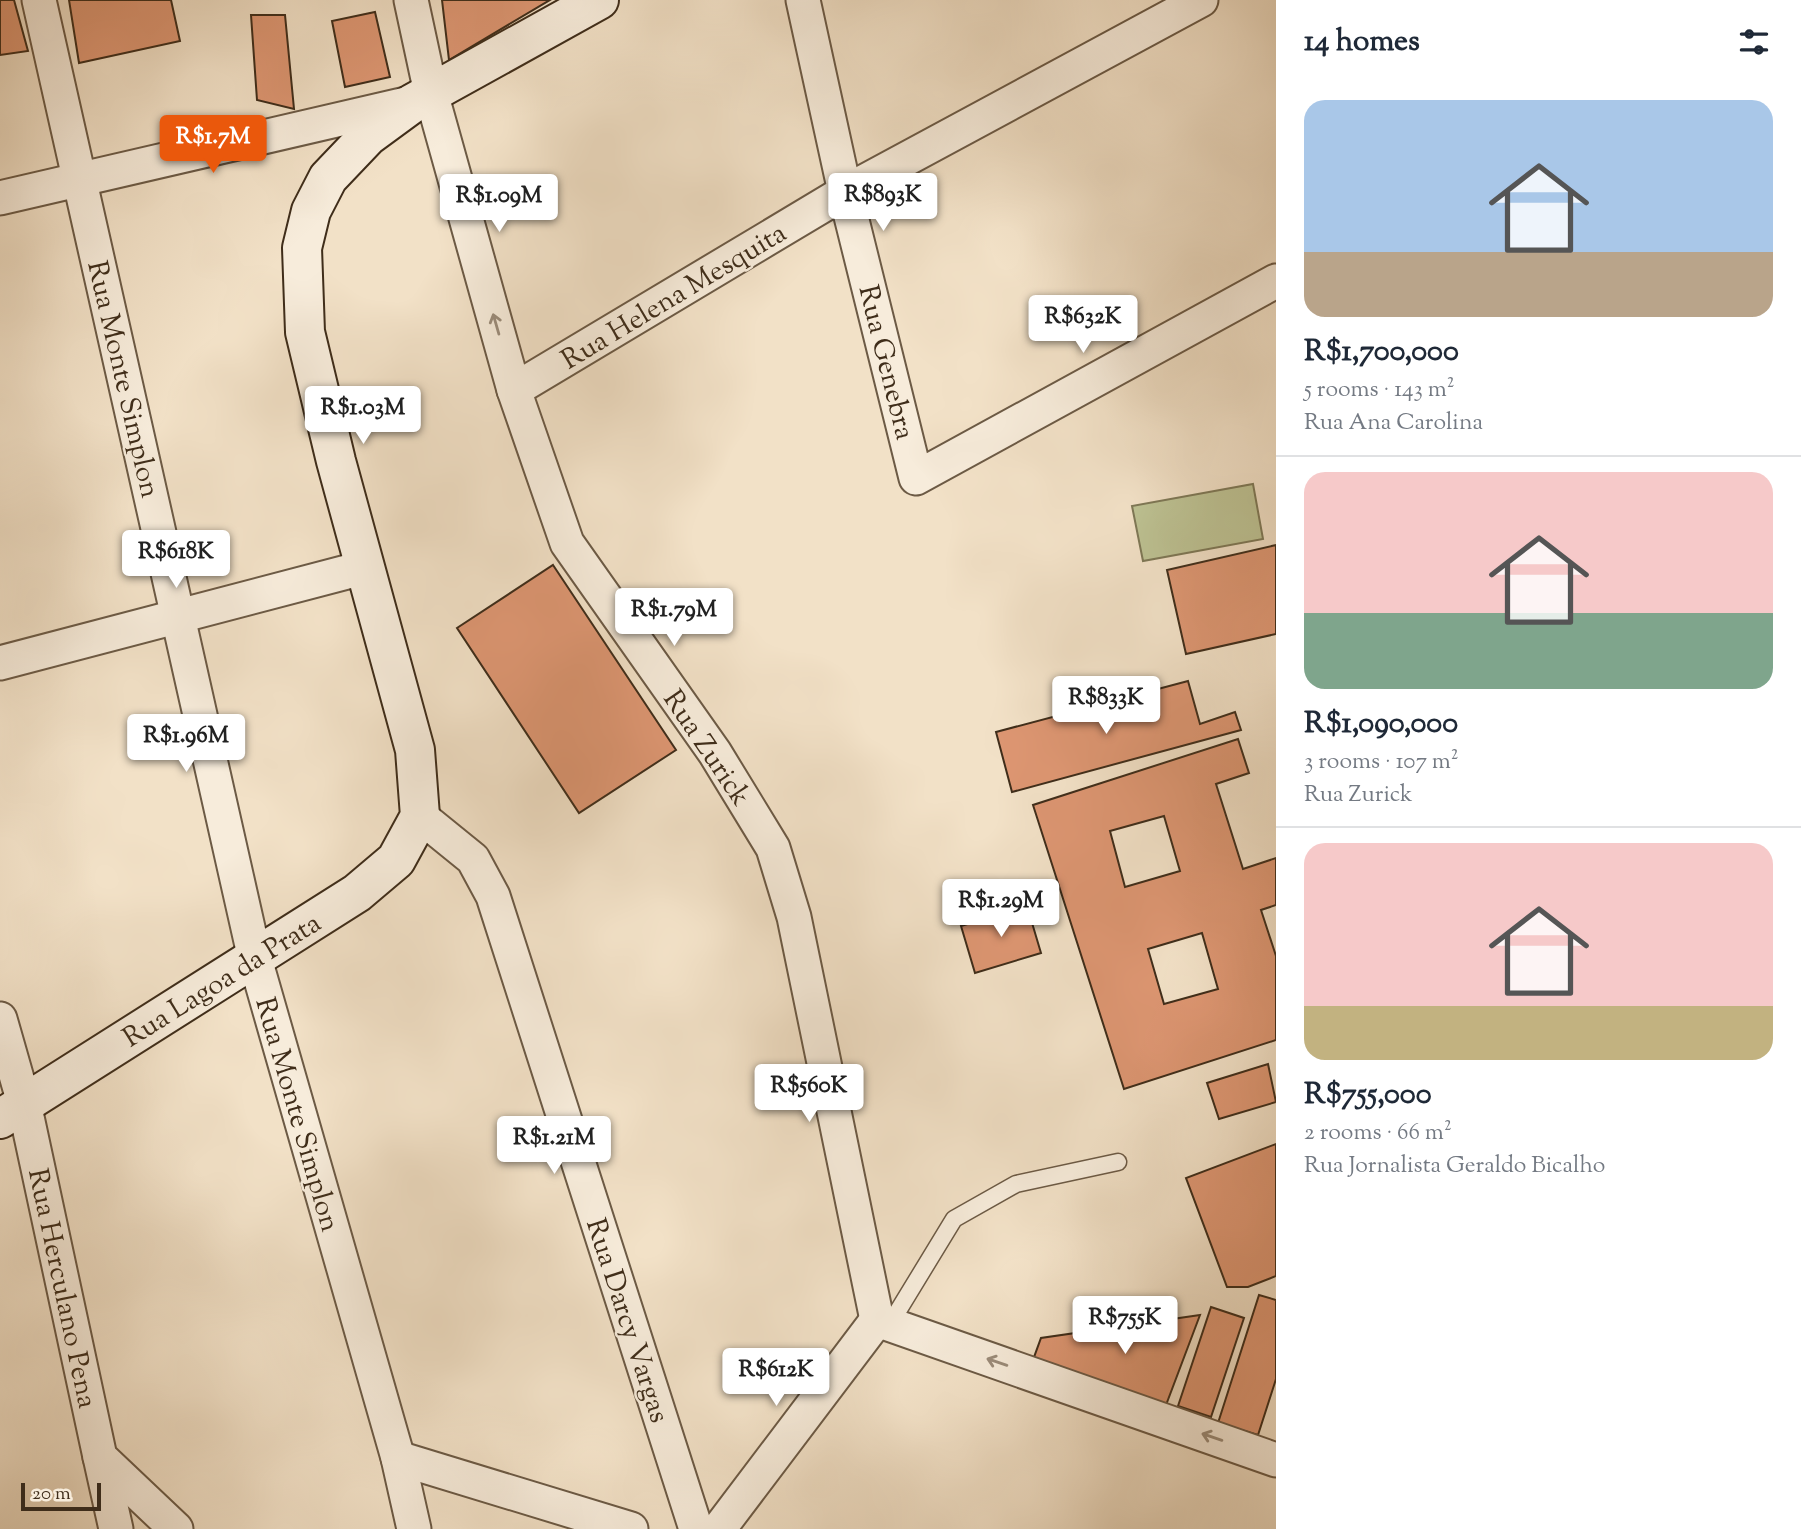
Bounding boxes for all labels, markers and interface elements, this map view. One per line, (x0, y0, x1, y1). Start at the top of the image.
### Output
text: 14 homes (1304, 21, 1420, 64)
icon: filters (1735, 23, 1773, 61)
pin: R$1.7M (156, 116, 270, 175)
text: R$1.7M (176, 121, 250, 154)
icon: home (1476, 145, 1602, 271)
pin: R$1.09M (434, 174, 564, 234)
pin: R$893K (826, 174, 940, 233)
text: R$893K (844, 179, 922, 212)
text: R$1.09M (456, 180, 542, 213)
street label: Rua Helena Mesquita (554, 214, 795, 381)
street label: Rua Monte Simplon (75, 257, 169, 502)
street label: Rua Genebra (847, 281, 924, 444)
pin: R$632K (1026, 296, 1140, 355)
text: R$632K (1045, 301, 1121, 334)
one-way arrow (489, 313, 502, 336)
text: R$1,700,000 (1304, 331, 1459, 374)
text: 5 rooms · 143 m² (1304, 374, 1455, 407)
pin: R$1.03M (298, 386, 428, 446)
text: R$1.03M (321, 392, 405, 425)
text: Rua Ana Carolina (1304, 407, 1483, 440)
icon: home (1476, 517, 1602, 643)
pin: R$618K (119, 530, 233, 590)
text: R$618K (138, 536, 214, 569)
pin: R$1.79M (609, 588, 739, 648)
text: R$1.79M (631, 594, 717, 627)
pin: R$833K (1049, 676, 1163, 736)
text: R$833K (1068, 682, 1144, 715)
street label: Rua Zurick (652, 683, 759, 815)
text: R$1,090,000 (1304, 703, 1458, 746)
pin: R$1.96M (121, 714, 251, 774)
text: R$1.96M (143, 720, 229, 753)
text: 3 rooms · 107 m² (1304, 746, 1459, 779)
text: Rua Zurick (1304, 779, 1413, 812)
pin: R$1.29M (936, 880, 1066, 939)
text: R$1.29M (958, 885, 1044, 918)
icon: home (1476, 888, 1602, 1014)
street label: Rua Lagoa da Prata (116, 904, 330, 1059)
street label: Rua Monte Simplon (244, 993, 349, 1237)
pin: R$560K (752, 1064, 866, 1124)
text: R$560K (771, 1070, 847, 1103)
text: R$755,000 (1304, 1074, 1432, 1117)
pin: R$1.21M (489, 1116, 619, 1176)
text: 2 rooms · 66 m² (1304, 1117, 1452, 1150)
text: R$1.21M (513, 1122, 595, 1155)
text: Rua Jornalista Geraldo Bicalho (1304, 1150, 1605, 1183)
street label: Rua Herculano Pena (16, 1165, 106, 1412)
street label: Rua Darcy Vargas (574, 1214, 678, 1428)
pin: R$755K (1068, 1296, 1182, 1356)
text: R$755K (1089, 1302, 1161, 1335)
pin: R$612K (719, 1348, 833, 1408)
text: R$612K (738, 1354, 814, 1387)
one-way arrow (986, 1355, 1008, 1367)
one-way arrow (1201, 1430, 1223, 1442)
scale bar (21, 1480, 102, 1512)
text: 20 m (32, 1481, 71, 1508)

